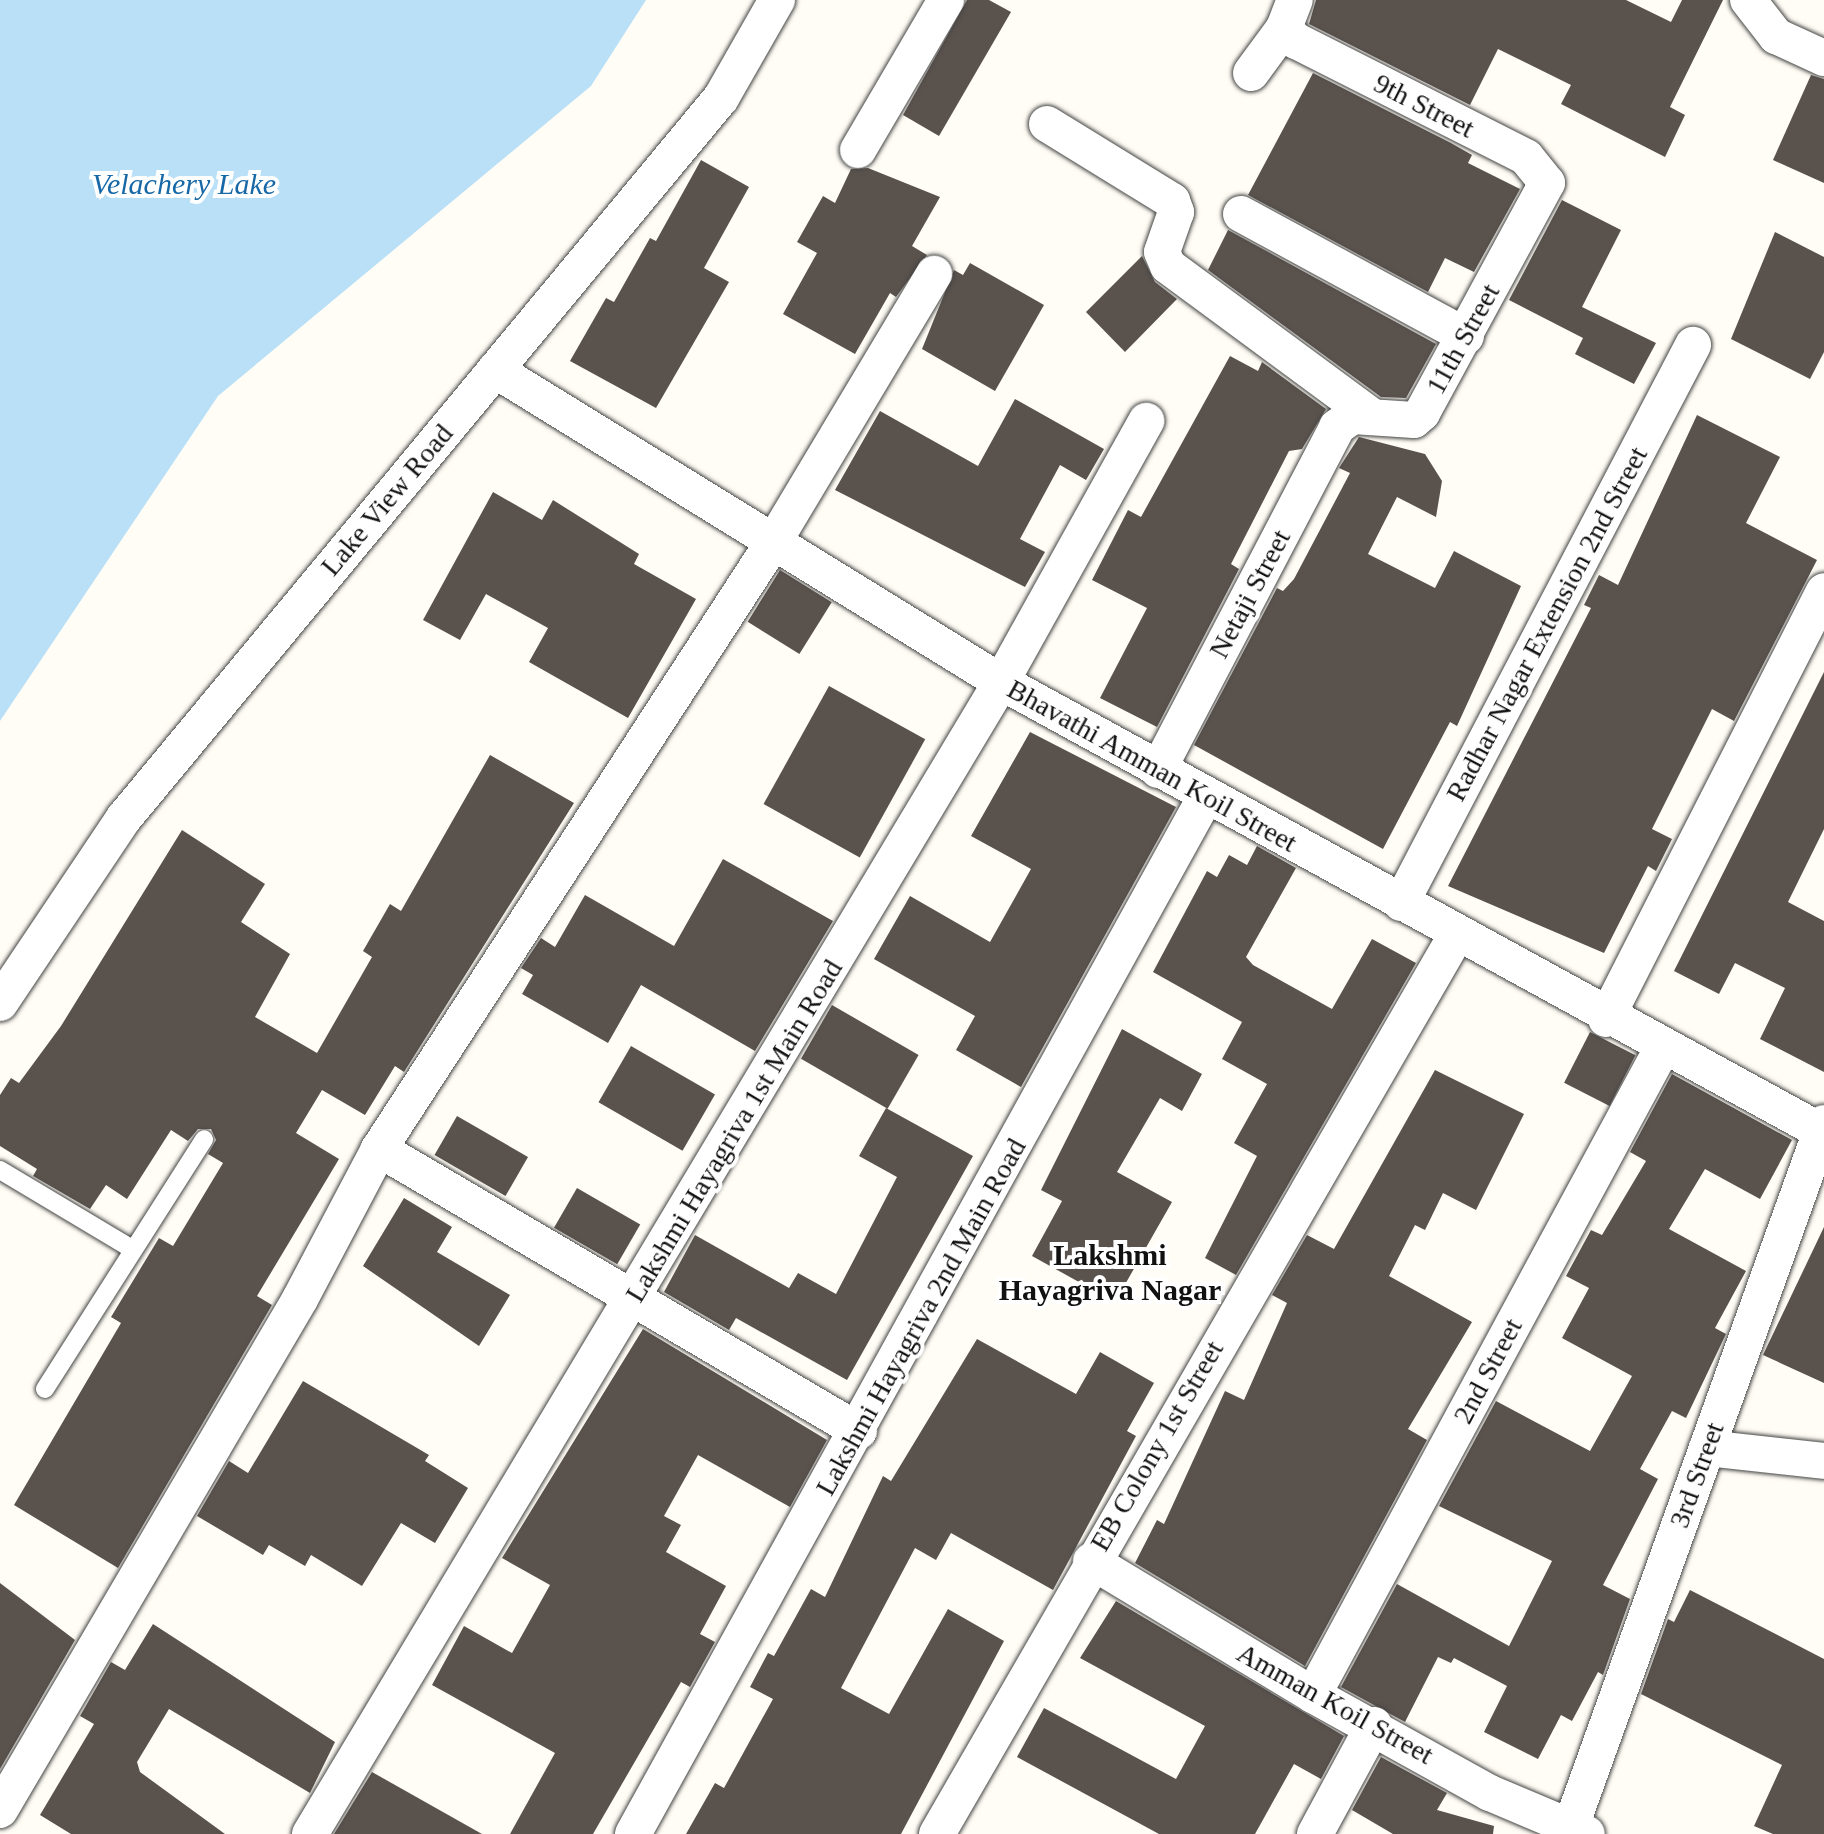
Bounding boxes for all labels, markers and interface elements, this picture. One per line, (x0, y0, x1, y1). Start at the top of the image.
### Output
street label: 9th Street (1368, 66, 1480, 146)
water label: Velachery Lake (92, 166, 276, 202)
street label: 11th Street (1419, 278, 1507, 400)
street label: Lake View Road (314, 417, 460, 583)
street label: Radhar Nagar Extension 2nd Street (1439, 441, 1655, 807)
street label: Netaji Street (1202, 524, 1298, 664)
street label: Bhavathi Amman Koil Street (1001, 672, 1303, 860)
street label: Lakshmi Hayagriva 1st Main Road (618, 954, 850, 1308)
street label: Lakshmi Hayagriva 2nd Main Road (809, 1133, 1033, 1501)
district label: Lakshmi Hayagriva Nagar (999, 1237, 1221, 1308)
street label: 2nd Street (1446, 1313, 1530, 1429)
street label: EB Colony 1st Street (1083, 1335, 1231, 1557)
street label: 3rd Street (1662, 1418, 1732, 1532)
street label: Amman Koil Street (1231, 1636, 1439, 1772)

